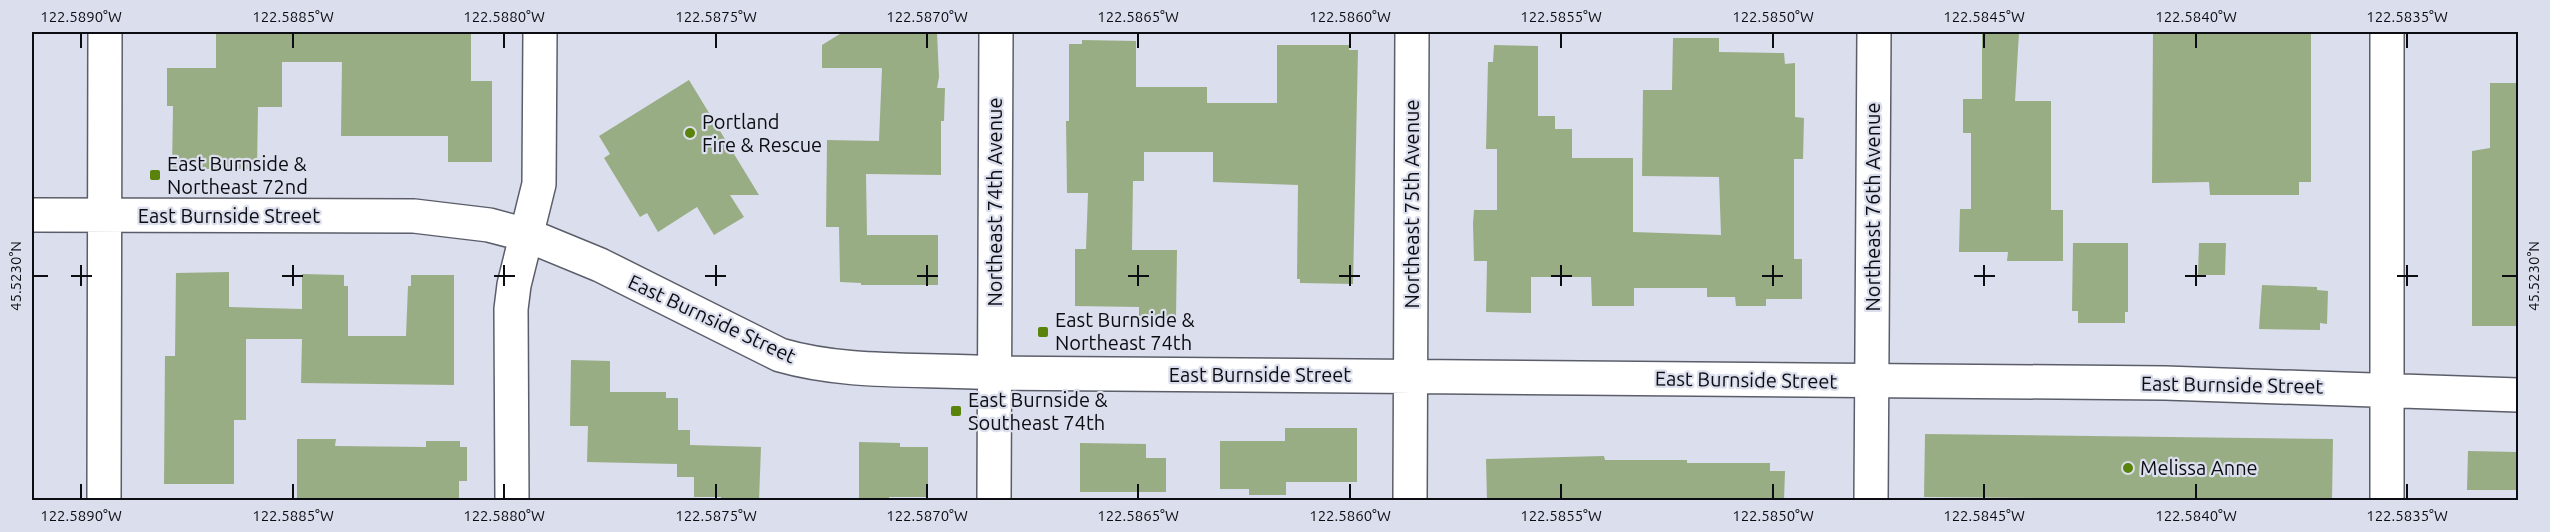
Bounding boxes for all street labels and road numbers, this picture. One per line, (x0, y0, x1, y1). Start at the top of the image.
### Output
street label: Northeast 74th Avenue (983, 97, 1006, 307)
street label: Northeast 75th Avenue (1400, 99, 1423, 309)
street label: Northeast 76th Avenue (1861, 102, 1884, 312)
street label: East Burnside Street (138, 204, 320, 227)
street label: East Burnside Street (625, 270, 800, 368)
street label: East Burnside Street (1169, 363, 1351, 386)
street label: East Burnside Street (1655, 366, 1838, 393)
street label: East Burnside Street (2141, 371, 2324, 398)

